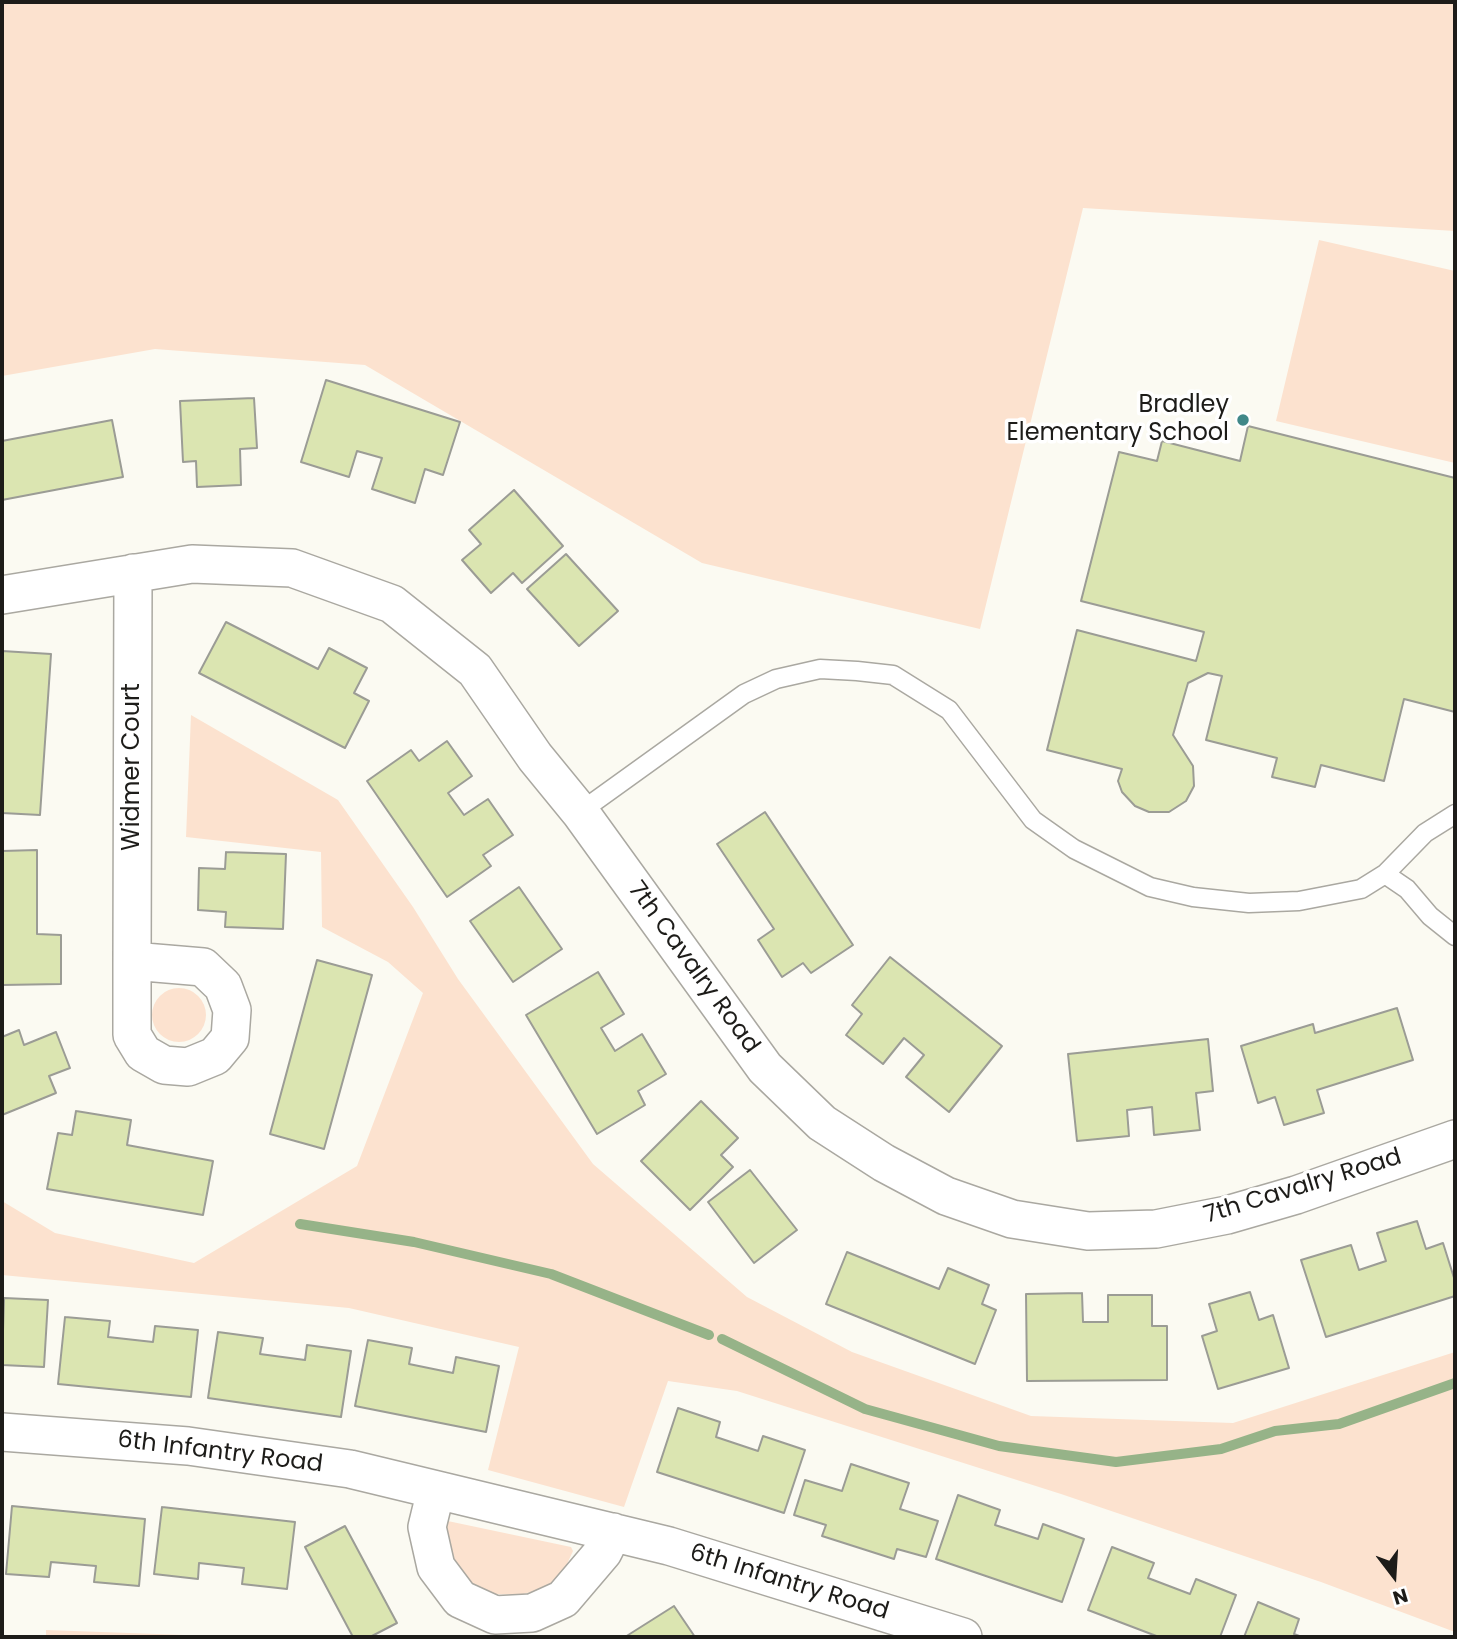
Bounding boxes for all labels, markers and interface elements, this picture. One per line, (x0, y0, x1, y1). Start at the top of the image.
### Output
place label: Bradley Elementary School (1006, 392, 1229, 448)
marker: Bradley Elementary School (1235, 412, 1251, 428)
street label: Widmer Court (119, 683, 147, 851)
street label: 7th Cavalry Road (621, 877, 765, 1059)
street label: 7th Cavalry Road (1201, 1143, 1405, 1231)
street label: 6th Infantry Road (116, 1426, 324, 1480)
street label: 6th Infantry Road (686, 1539, 892, 1627)
north arrow (1359, 1541, 1429, 1611)
text: N (1390, 1582, 1411, 1612)

